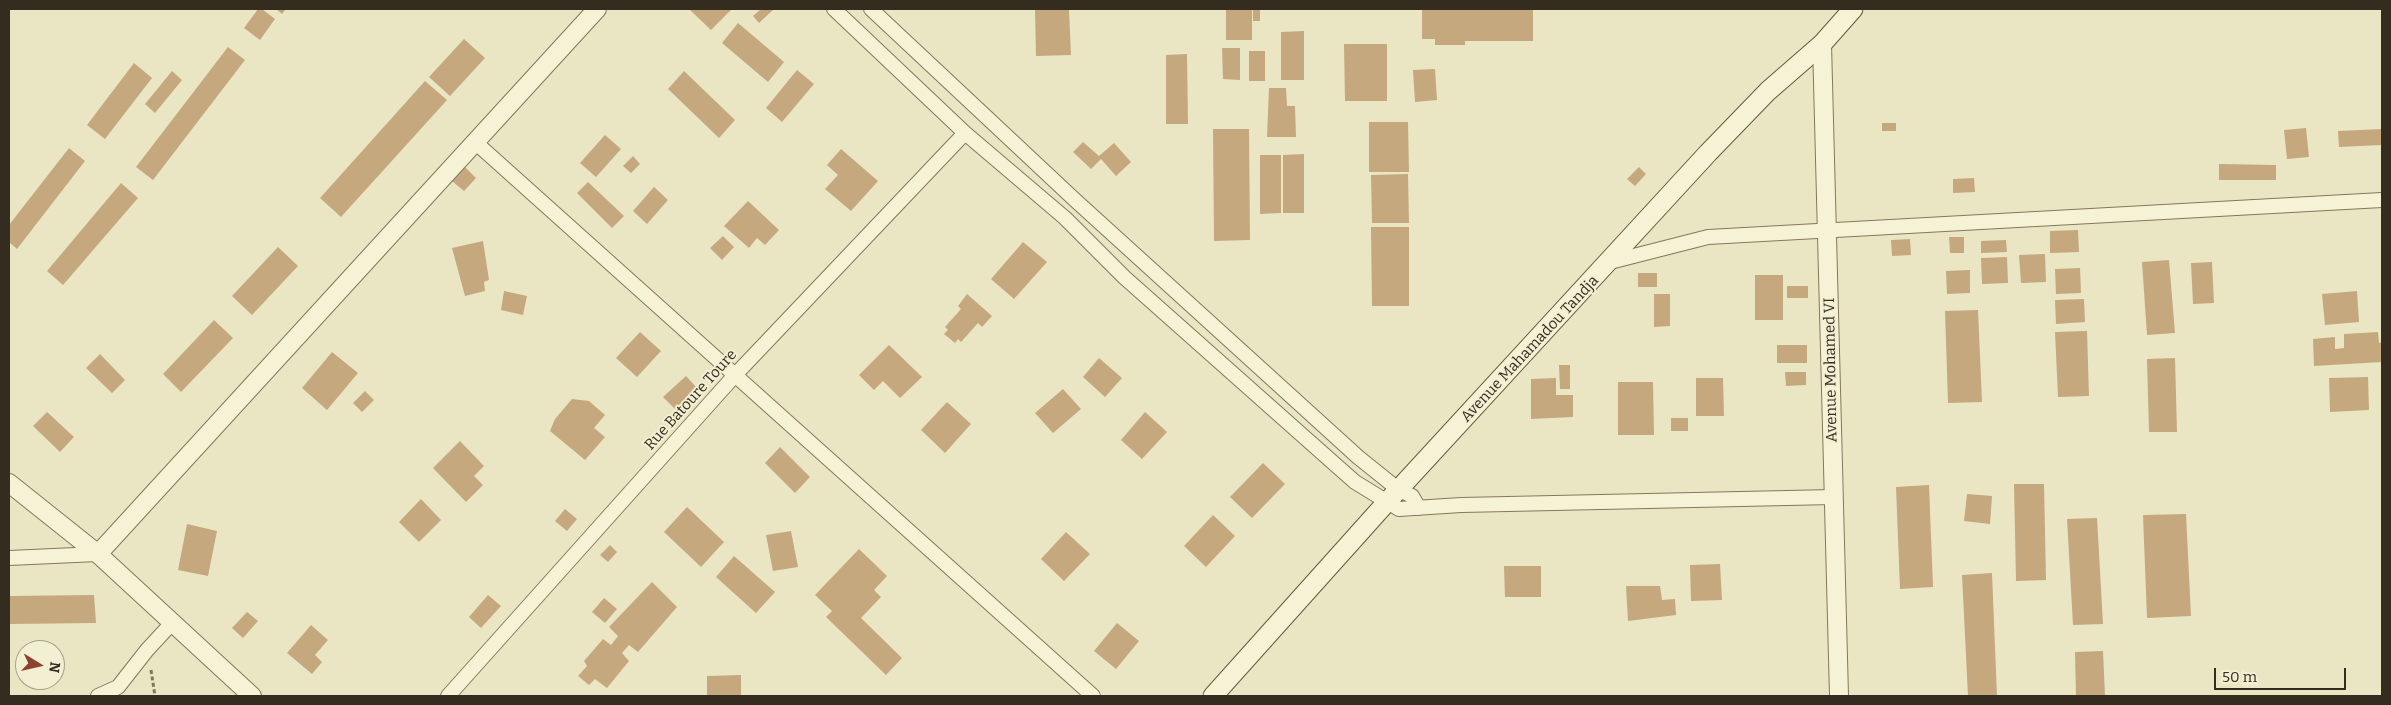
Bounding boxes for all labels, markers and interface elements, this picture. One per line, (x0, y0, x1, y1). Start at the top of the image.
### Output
street label: Avenue Mahamadou Tandja (1457, 272, 1603, 426)
street label: Avenue Mohamed VI (1821, 297, 1841, 443)
street label: Rue Batoure Toure (641, 346, 741, 454)
north arrow (15, 640, 65, 690)
scale bar (2216, 658, 2348, 690)
text: N (45, 661, 64, 674)
text: 50 m (2222, 668, 2257, 686)

